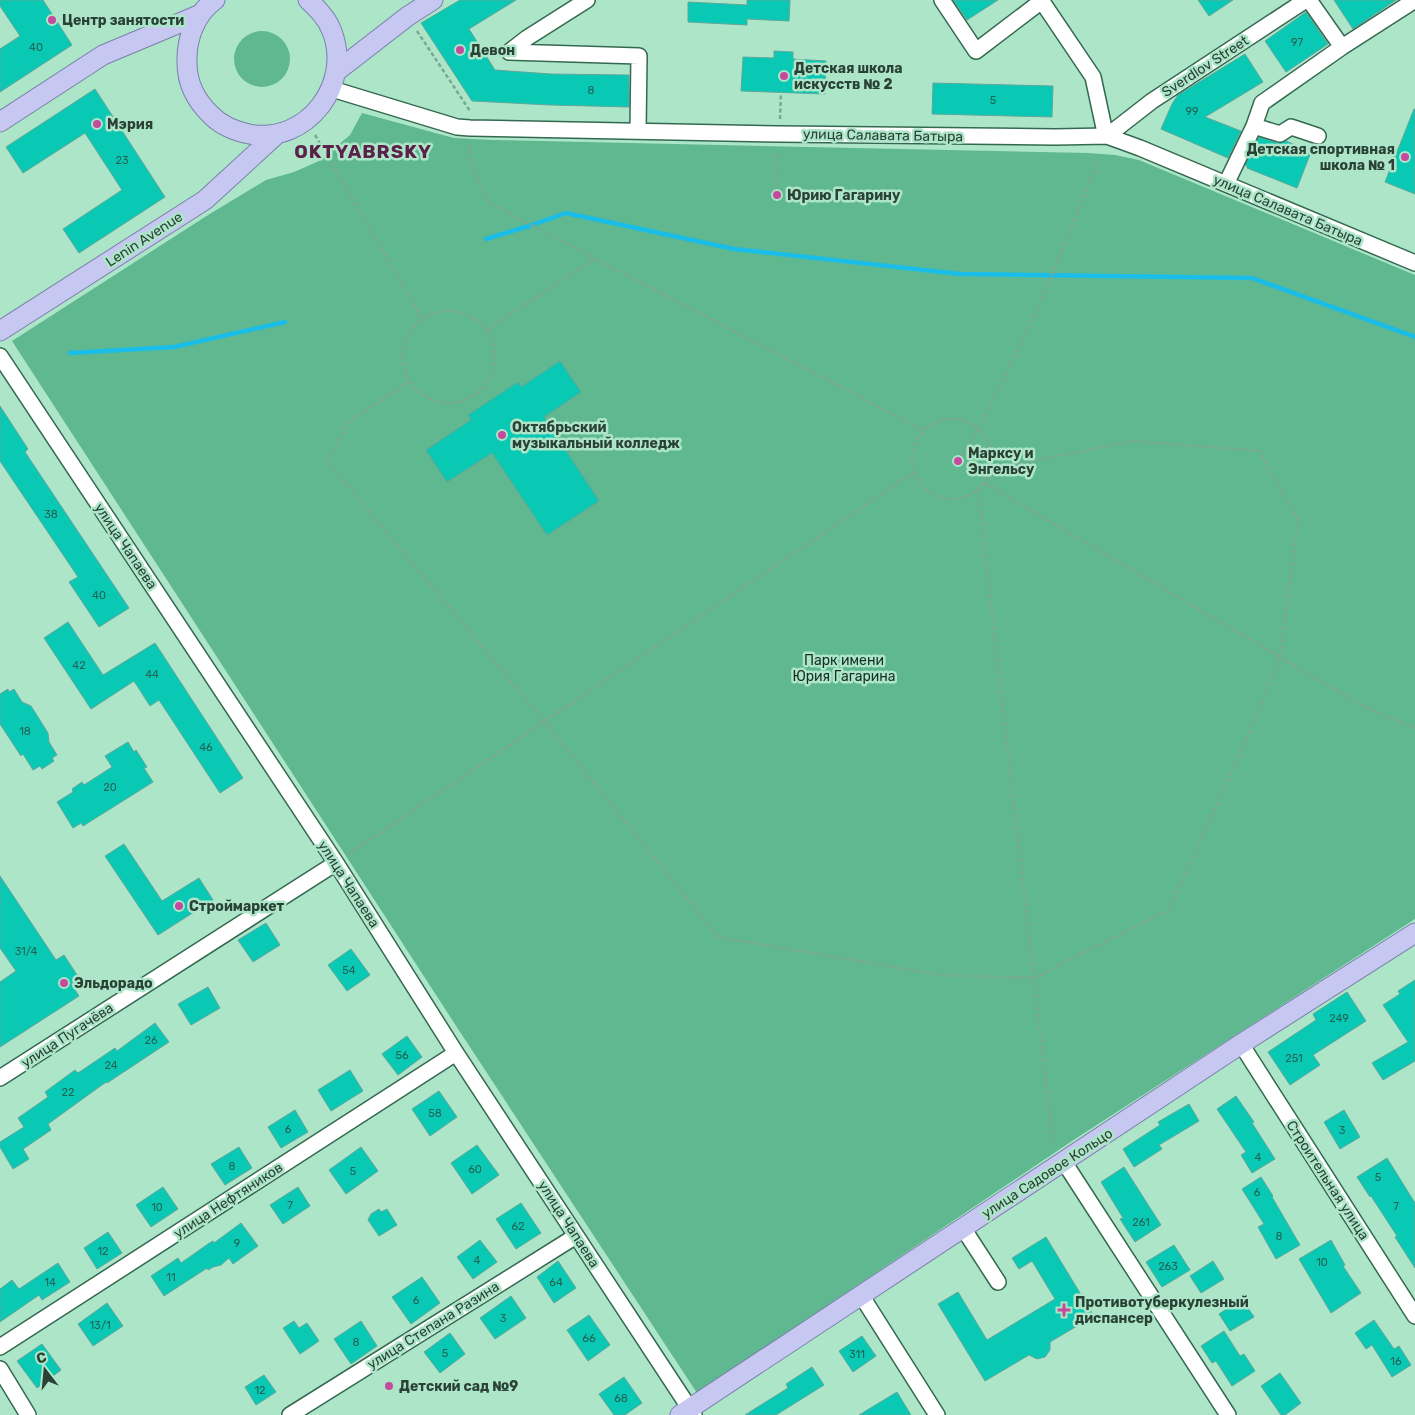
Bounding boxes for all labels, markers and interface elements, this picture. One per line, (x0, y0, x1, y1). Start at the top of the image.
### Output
place label: Центр занятости (62, 12, 184, 29)
marker: Центр занятости (46, 14, 58, 26)
street label: Sverdlov Street (1159, 32, 1252, 101)
house number: 97 (1291, 36, 1303, 49)
house number: 40 (29, 41, 43, 54)
place label: Девон (470, 42, 515, 59)
marker: Девон (454, 44, 466, 56)
place label: Детская школа искусств № 2 (794, 60, 903, 93)
marker: Детская школа искусств № 2 (778, 70, 790, 82)
house number: 8 (588, 84, 595, 97)
house number: 5 (990, 94, 997, 107)
house number: 99 (1185, 105, 1199, 118)
place label: Мэрия (107, 116, 153, 133)
marker: Мэрия (91, 118, 103, 130)
street label: улица Салавата Батыра (803, 126, 963, 145)
district label: OKTYABRSKY (294, 140, 432, 163)
place label: Детская спортивная школа № 1 (1246, 141, 1395, 174)
marker: Детская спортивная школа № 1 (1399, 151, 1411, 163)
house number: 23 (115, 154, 129, 167)
street label: улица Салавата Батыра (1211, 171, 1365, 250)
place label: Юрию Гагарину (787, 187, 901, 204)
marker: Юрию Гагарину (771, 189, 783, 201)
street label: Lenin Avenue (103, 208, 186, 271)
place label: Октябрьский музыкальный колледж (512, 419, 680, 452)
marker: Октябрьский музыкальный колледж (496, 429, 508, 441)
place label: Марксу и Энгельсу (968, 445, 1035, 478)
marker: Марксу и Энгельсу (952, 455, 964, 467)
street label: улица Чапаева (91, 500, 161, 592)
house number: 38 (44, 508, 58, 521)
house number: 40 (92, 589, 106, 602)
park label: Парк имени Юрия Гагарина (792, 652, 896, 685)
house number: 42 (72, 659, 86, 672)
house number: 44 (145, 668, 159, 681)
house number: 18 (19, 725, 31, 738)
house number: 46 (199, 741, 213, 754)
house number: 20 (103, 781, 117, 794)
street label: улица Чапаева (314, 838, 383, 931)
place label: Строймаркет (189, 898, 285, 915)
marker: Строймаркет (173, 900, 185, 912)
house number: 31/4 (15, 945, 37, 958)
house number: 54 (342, 964, 356, 977)
place label: Эльдорадо (74, 975, 153, 992)
marker: Эльдорадо (58, 977, 70, 989)
street label: улица Пугачёва (18, 999, 116, 1071)
house number: 249 (1329, 1012, 1349, 1025)
house number: 26 (144, 1034, 158, 1047)
house number: 56 (395, 1049, 409, 1062)
house number: 251 (1285, 1052, 1303, 1065)
house number: 24 (104, 1059, 118, 1072)
house number: 22 (62, 1086, 74, 1099)
house number: 58 (428, 1107, 442, 1120)
street label: Строительная улица (1283, 1117, 1373, 1243)
house number: 6 (285, 1123, 292, 1136)
house number: 3 (1339, 1124, 1346, 1137)
street label: улица Садовое Кольцо (979, 1125, 1116, 1222)
house number: 4 (1255, 1151, 1262, 1164)
street label: улица Нефтяников (171, 1159, 286, 1242)
house number: 8 (229, 1160, 236, 1173)
house number: 60 (468, 1163, 482, 1176)
house number: 5 (350, 1165, 357, 1178)
house number: 5 (1375, 1171, 1382, 1184)
street label: улица Чапаева (534, 1178, 603, 1271)
house number: 6 (1254, 1186, 1261, 1199)
house number: 7 (287, 1199, 293, 1212)
house number: 7 (1393, 1200, 1399, 1213)
house number: 10 (151, 1201, 163, 1214)
house number: 261 (1132, 1216, 1150, 1229)
house number: 62 (511, 1220, 525, 1233)
house number: 8 (1276, 1230, 1283, 1243)
house number: 9 (234, 1237, 240, 1250)
house number: 12 (97, 1245, 109, 1258)
house number: 4 (474, 1254, 481, 1267)
house number: 10 (1316, 1256, 1328, 1269)
house number: 263 (1158, 1260, 1178, 1273)
house number: 11 (166, 1271, 176, 1284)
house number: 14 (44, 1276, 56, 1289)
house number: 64 (549, 1276, 563, 1289)
street label: улица Степана Разина (364, 1278, 502, 1373)
house number: 6 (413, 1294, 420, 1307)
place label: Противотуберкулезный диспансер (1075, 1294, 1249, 1327)
marker: Противотуберкулезный диспансер (1057, 1303, 1071, 1317)
house number: 3 (500, 1312, 507, 1325)
house number: 13/1 (89, 1319, 111, 1332)
house number: 66 (582, 1332, 596, 1345)
house number: 8 (353, 1336, 360, 1349)
north arrow (20, 1345, 70, 1395)
house number: 5 (442, 1347, 449, 1360)
text: С (34, 1348, 49, 1368)
house number: 311 (849, 1348, 865, 1361)
house number: 16 (1390, 1355, 1402, 1368)
place label: Детский сад №9 (399, 1378, 518, 1395)
marker: Детский сад №9 (383, 1380, 395, 1392)
house number: 12 (254, 1384, 266, 1397)
house number: 68 (614, 1392, 628, 1405)

